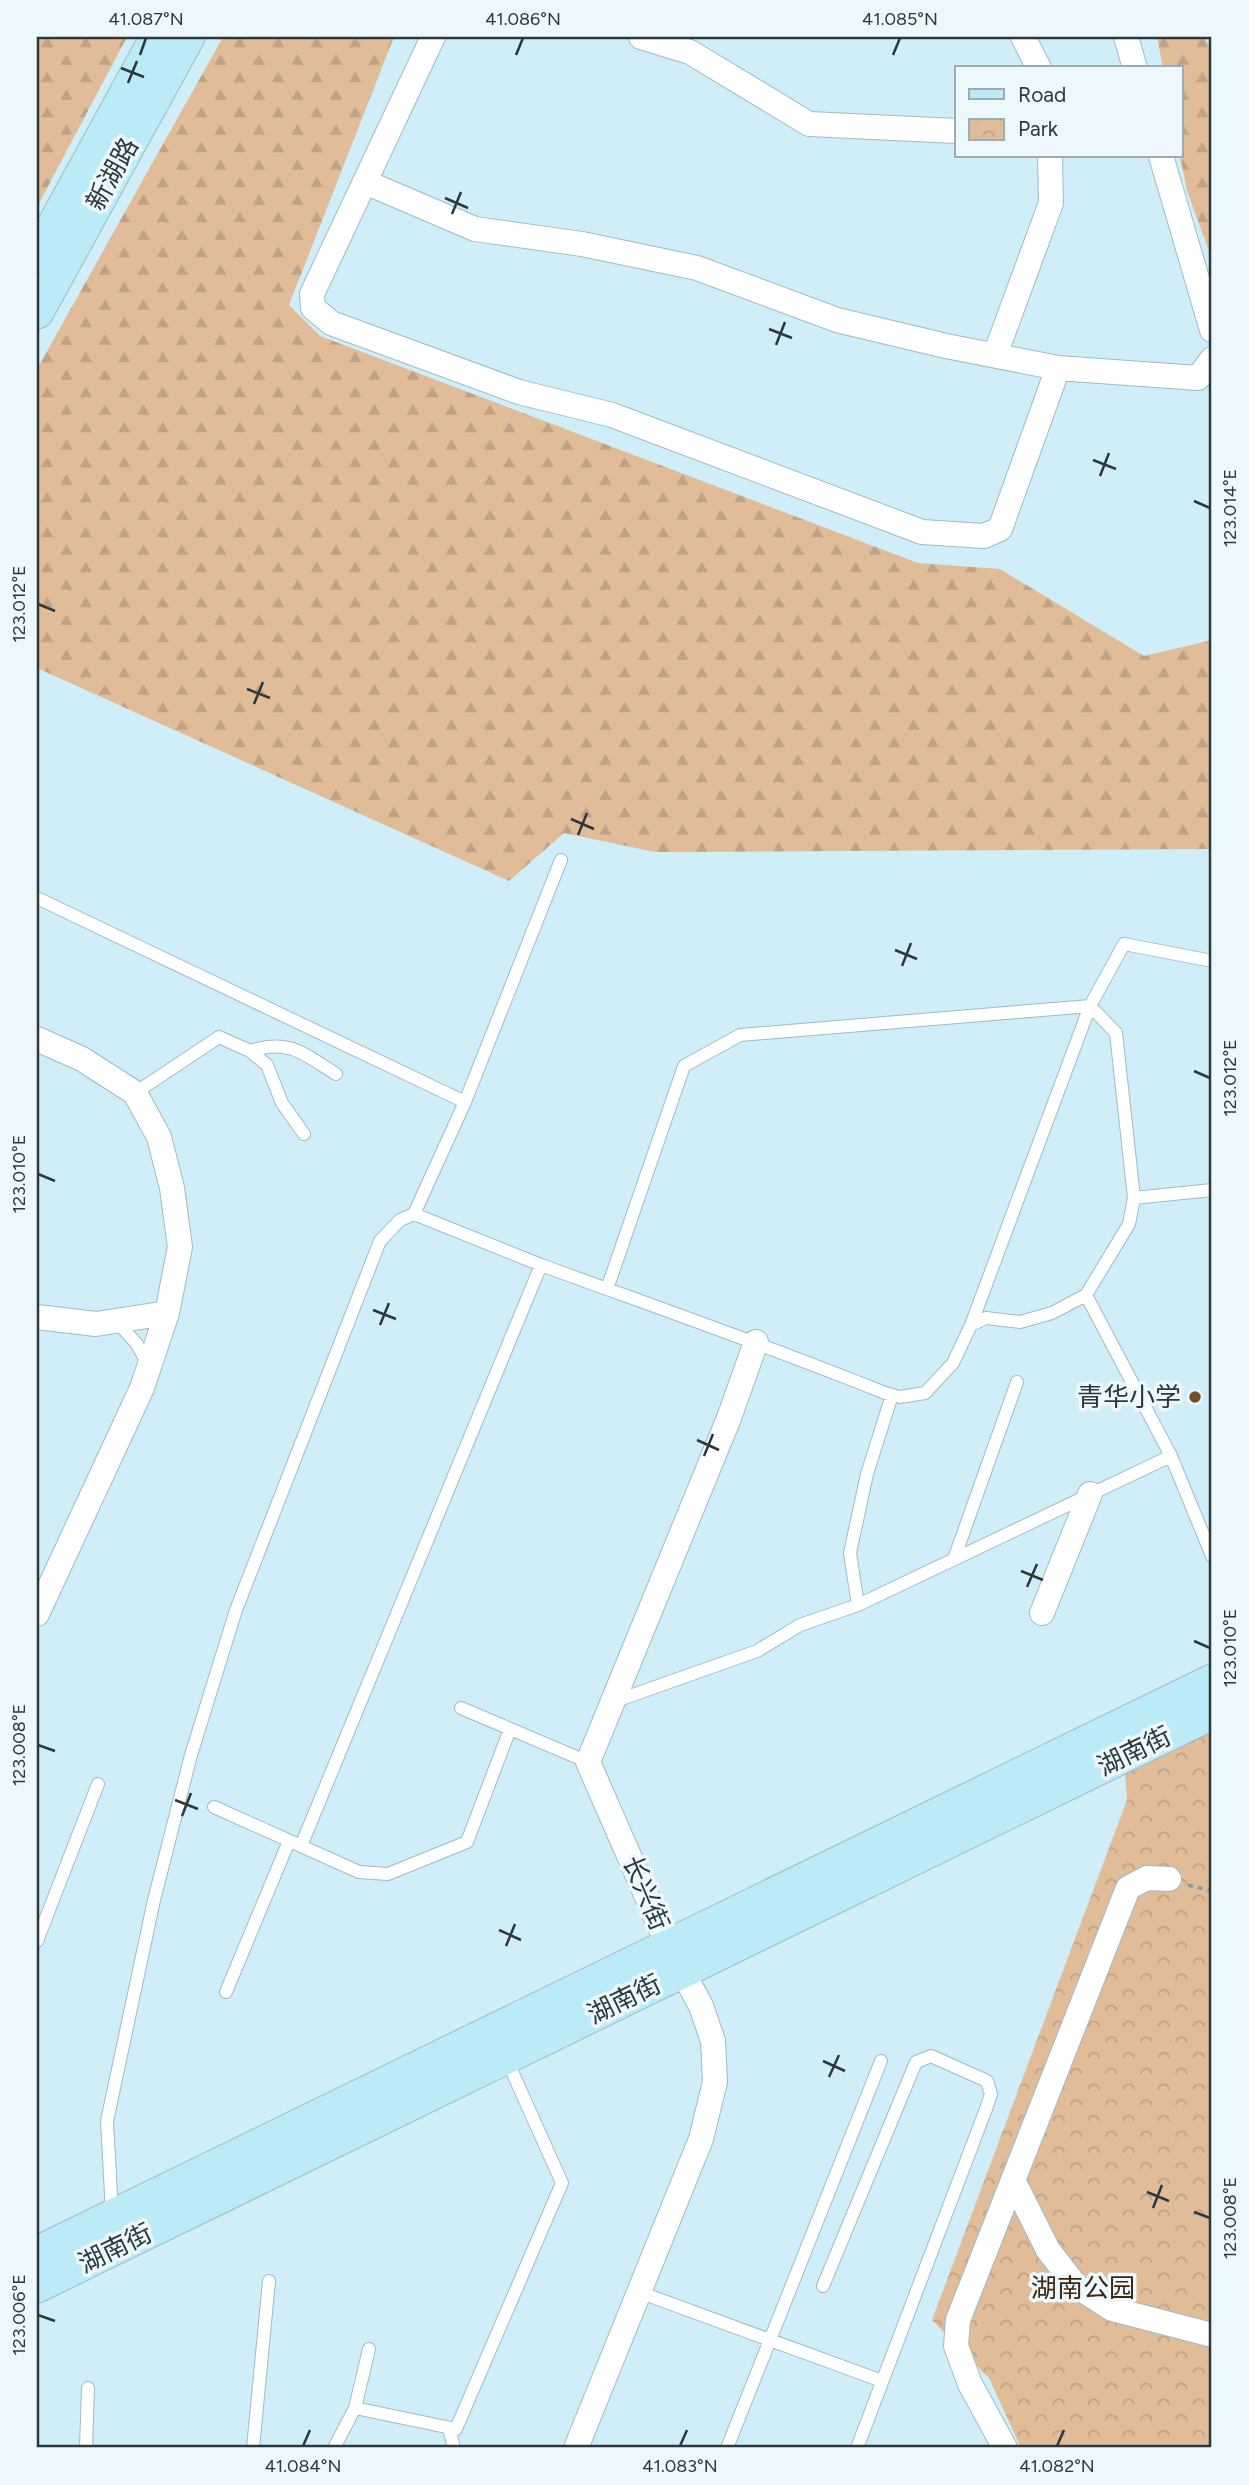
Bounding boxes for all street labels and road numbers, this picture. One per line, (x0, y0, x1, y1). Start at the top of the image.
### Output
street label: 新湖路 (79, 132, 145, 216)
street label: 湖南街 (1092, 1720, 1176, 1782)
street label: 长兴街 (616, 1851, 676, 1935)
street label: 湖南街 (582, 1968, 666, 2030)
street label: 湖南街 (73, 2217, 157, 2279)

